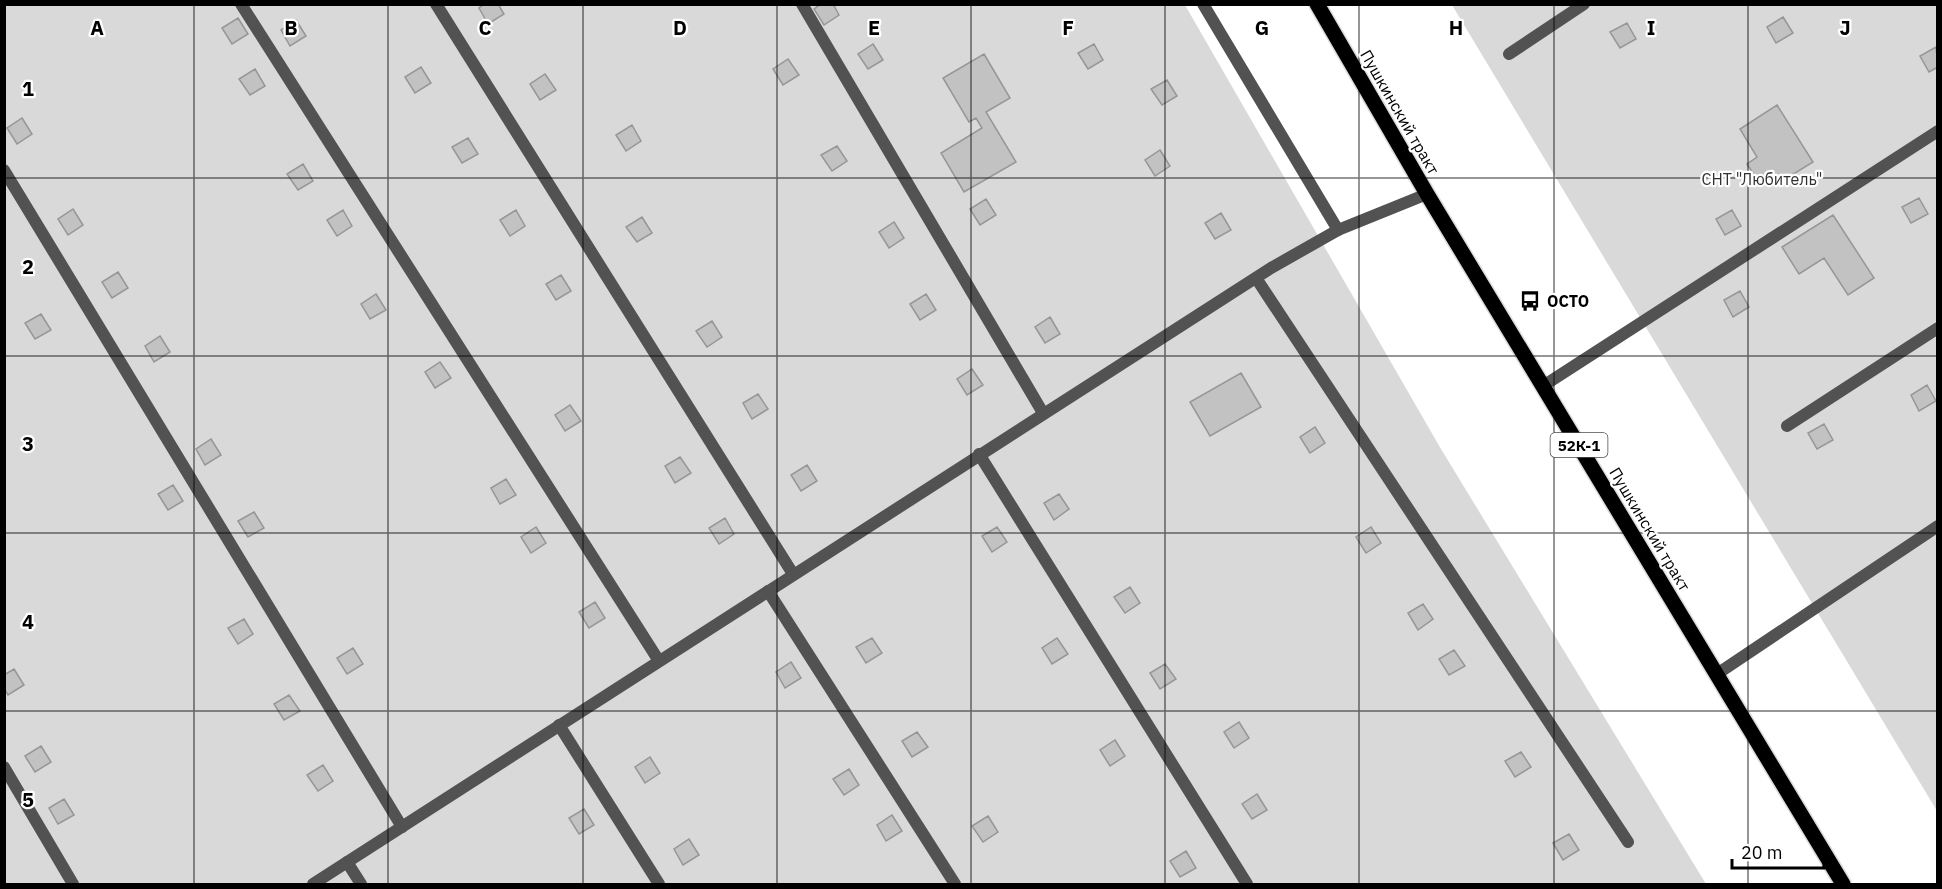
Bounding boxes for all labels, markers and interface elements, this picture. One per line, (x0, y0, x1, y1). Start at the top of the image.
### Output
text: A (90, 14, 104, 41)
text: B (284, 14, 298, 41)
text: C (478, 14, 492, 41)
text: D (673, 14, 687, 41)
text: E (868, 14, 880, 41)
text: F (1062, 14, 1074, 41)
text: G (1255, 14, 1269, 41)
text: H (1449, 14, 1463, 41)
text: I (1647, 14, 1655, 41)
text: J (1839, 14, 1851, 41)
street label: Пушкинский тракт (1356, 46, 1444, 178)
text: 1 (22, 75, 34, 102)
park label: СНТ "Любитель" (1702, 169, 1822, 189)
text: 2 (22, 253, 34, 280)
bus stop icon: ОСТО (1518, 289, 1542, 313)
place label: ОСТО (1547, 291, 1589, 311)
text: 3 (22, 430, 34, 457)
road number: 52К-1 (1550, 433, 1608, 457)
street label: Пушкинский тракт (1605, 464, 1695, 595)
text: 4 (22, 608, 34, 635)
text: 5 (22, 786, 34, 813)
scale bar (1732, 832, 1824, 870)
text: 20 m (1741, 841, 1783, 864)

